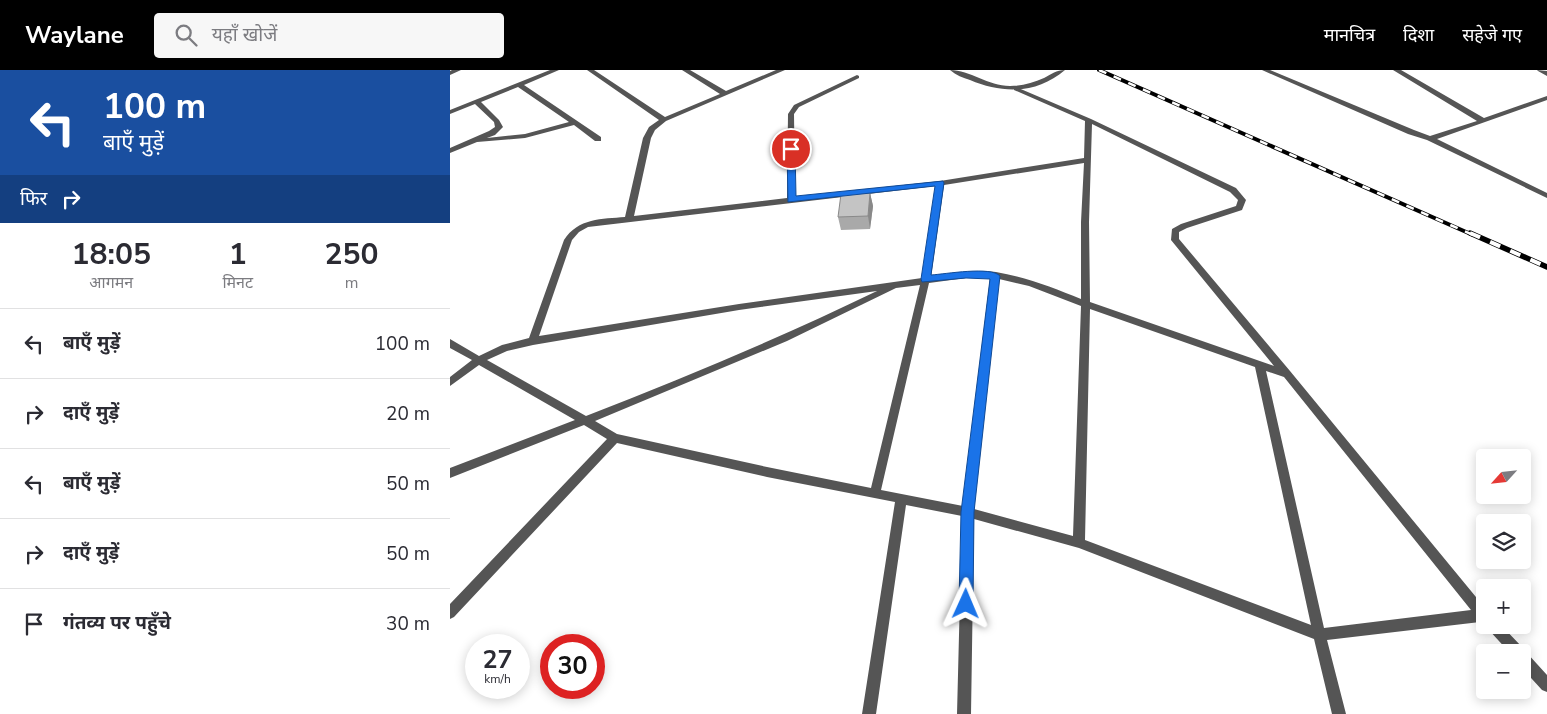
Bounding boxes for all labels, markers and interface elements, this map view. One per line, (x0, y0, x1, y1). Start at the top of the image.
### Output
search box (154, 13, 504, 58)
text: Waylane (25, 19, 124, 51)
icon: search (172, 21, 200, 49)
text: यहाँ खोजें (212, 22, 277, 48)
text: मानचित्र (1324, 23, 1375, 47)
text: दिशा (1403, 23, 1434, 47)
text: सहेजे गए (1462, 23, 1522, 47)
text: 100 m (103, 83, 206, 130)
icon: left (20, 90, 85, 155)
text: बाएँ मुड़ें (103, 128, 164, 158)
pin (770, 128, 812, 170)
icon: arrive (777, 135, 805, 163)
icon: right (57, 185, 85, 213)
text: फिर (20, 186, 47, 212)
text: 18:05 (71, 234, 151, 275)
text: 1 (229, 234, 247, 275)
text: 250 (325, 234, 379, 275)
text: आगमन (89, 272, 133, 294)
text: मिनट (222, 272, 253, 294)
text: m (345, 272, 358, 294)
icon: left (20, 330, 48, 358)
text: बाएँ मुड़ें (63, 330, 120, 356)
text: 100 m (375, 331, 430, 357)
icon: right (20, 400, 48, 428)
text: दाएँ मुड़ें (63, 400, 119, 426)
text: 20 m (386, 401, 430, 427)
north arrow (1476, 449, 1531, 504)
map controls (1476, 449, 1531, 699)
icon: left (20, 470, 48, 498)
text: बाएँ मुड़ें (63, 470, 120, 496)
text: 50 m (386, 471, 430, 497)
button: layers (1476, 514, 1531, 569)
icon: right (20, 540, 48, 568)
text: दाएँ मुड़ें (63, 540, 119, 566)
text: 50 m (386, 541, 430, 567)
position arrow (939, 577, 991, 629)
button: + (1476, 579, 1531, 634)
icon: arrive (20, 610, 48, 638)
text: गंतव्य पर पहुँचे (63, 610, 171, 636)
text: 30 m (386, 611, 430, 637)
speed limit sign: 30 (540, 634, 605, 699)
text: 27 (482, 643, 513, 677)
button: − (1476, 644, 1531, 699)
text: km/h (484, 671, 511, 687)

